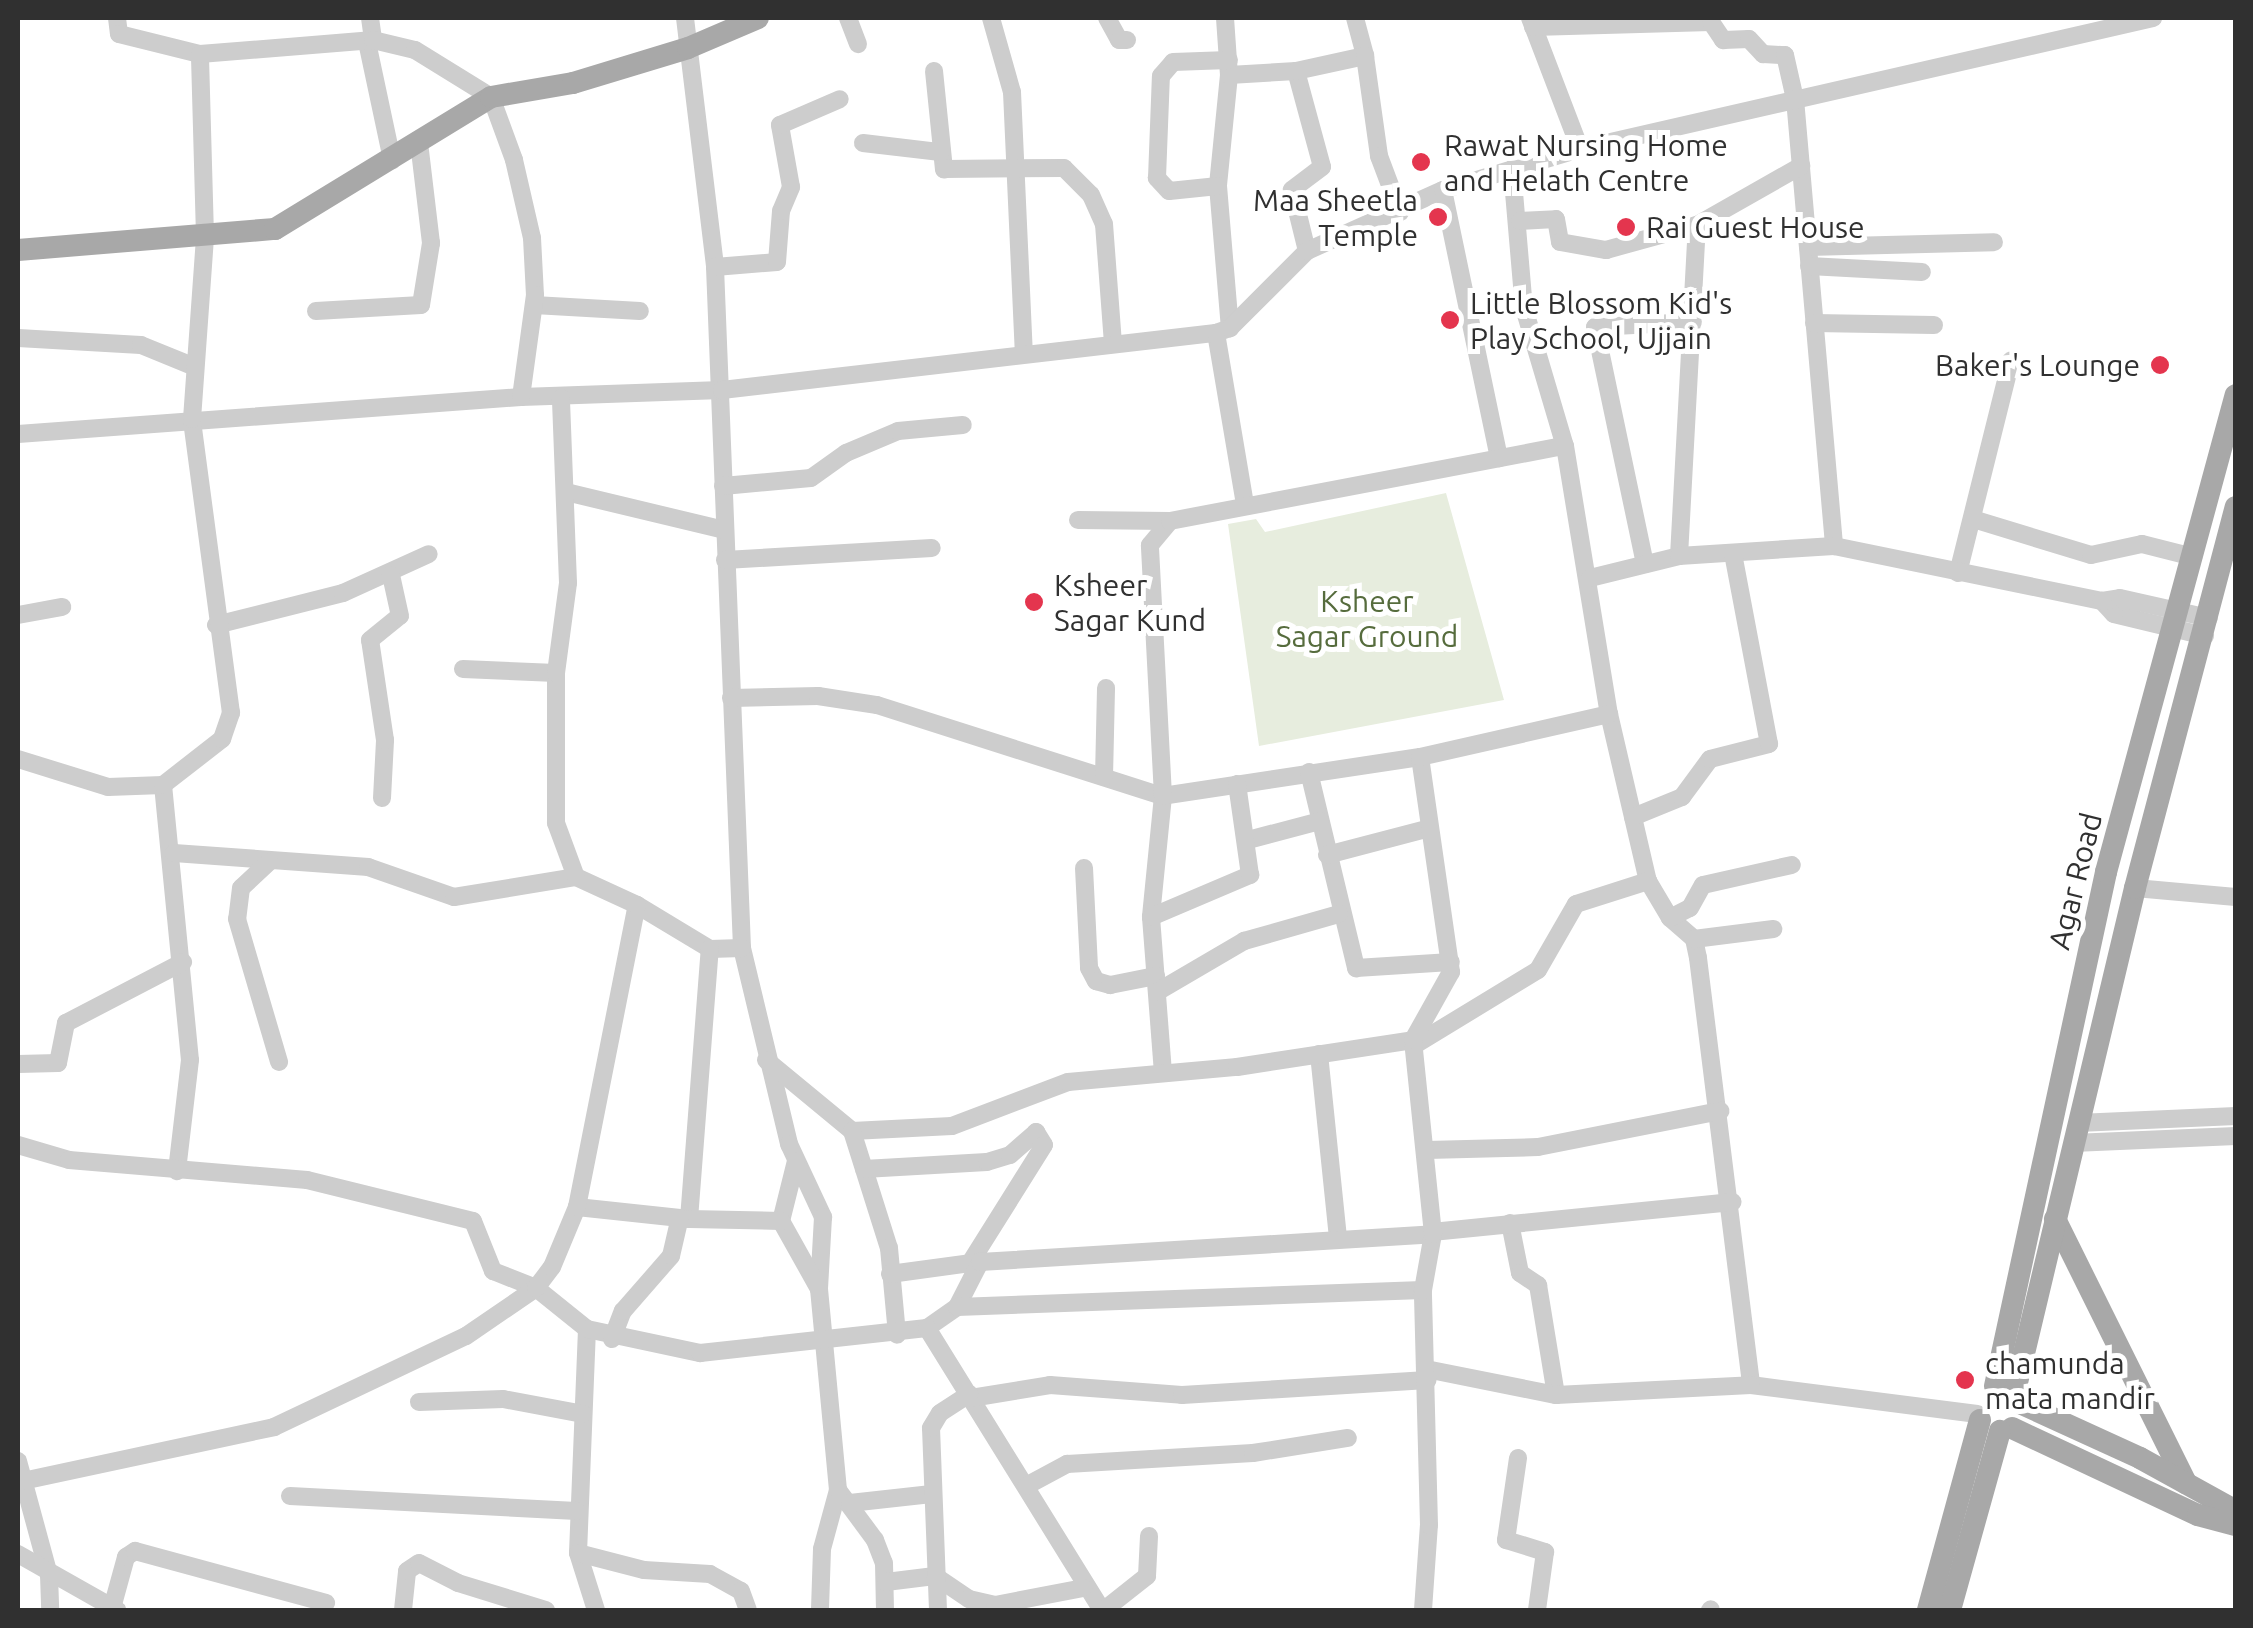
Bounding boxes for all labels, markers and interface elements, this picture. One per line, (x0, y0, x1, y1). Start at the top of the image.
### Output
place label: Rawat Nursing Home and Helath Centre (1444, 127, 1728, 198)
marker: Rawat Nursing Home and Helath Centre (1408, 149, 1434, 175)
place label: Maa Sheetla Temple (1253, 182, 1418, 252)
marker: Maa Sheetla Temple (1427, 206, 1449, 228)
place label: Rai Guest House (1646, 209, 1865, 245)
marker: Rai Guest House (1615, 216, 1637, 238)
place label: Little Blossom Kid's Play School, Ujjain (1470, 285, 1732, 356)
marker: Little Blossom Kid's Play School, Ujjain (1439, 309, 1461, 331)
place label: Baker's Lounge (1935, 347, 2140, 383)
marker: Baker's Lounge (2149, 354, 2171, 376)
place label: Ksheer Sagar Kund (1054, 567, 1206, 638)
park label: Ksheer Sagar Ground (1276, 583, 1458, 654)
marker: Ksheer Sagar Kund (1023, 591, 1045, 613)
street label: Agar Road (2041, 809, 2109, 953)
place label: chamunda mata mandir (1985, 1345, 2155, 1416)
marker: chamunda mata mandir (1954, 1369, 1976, 1391)

